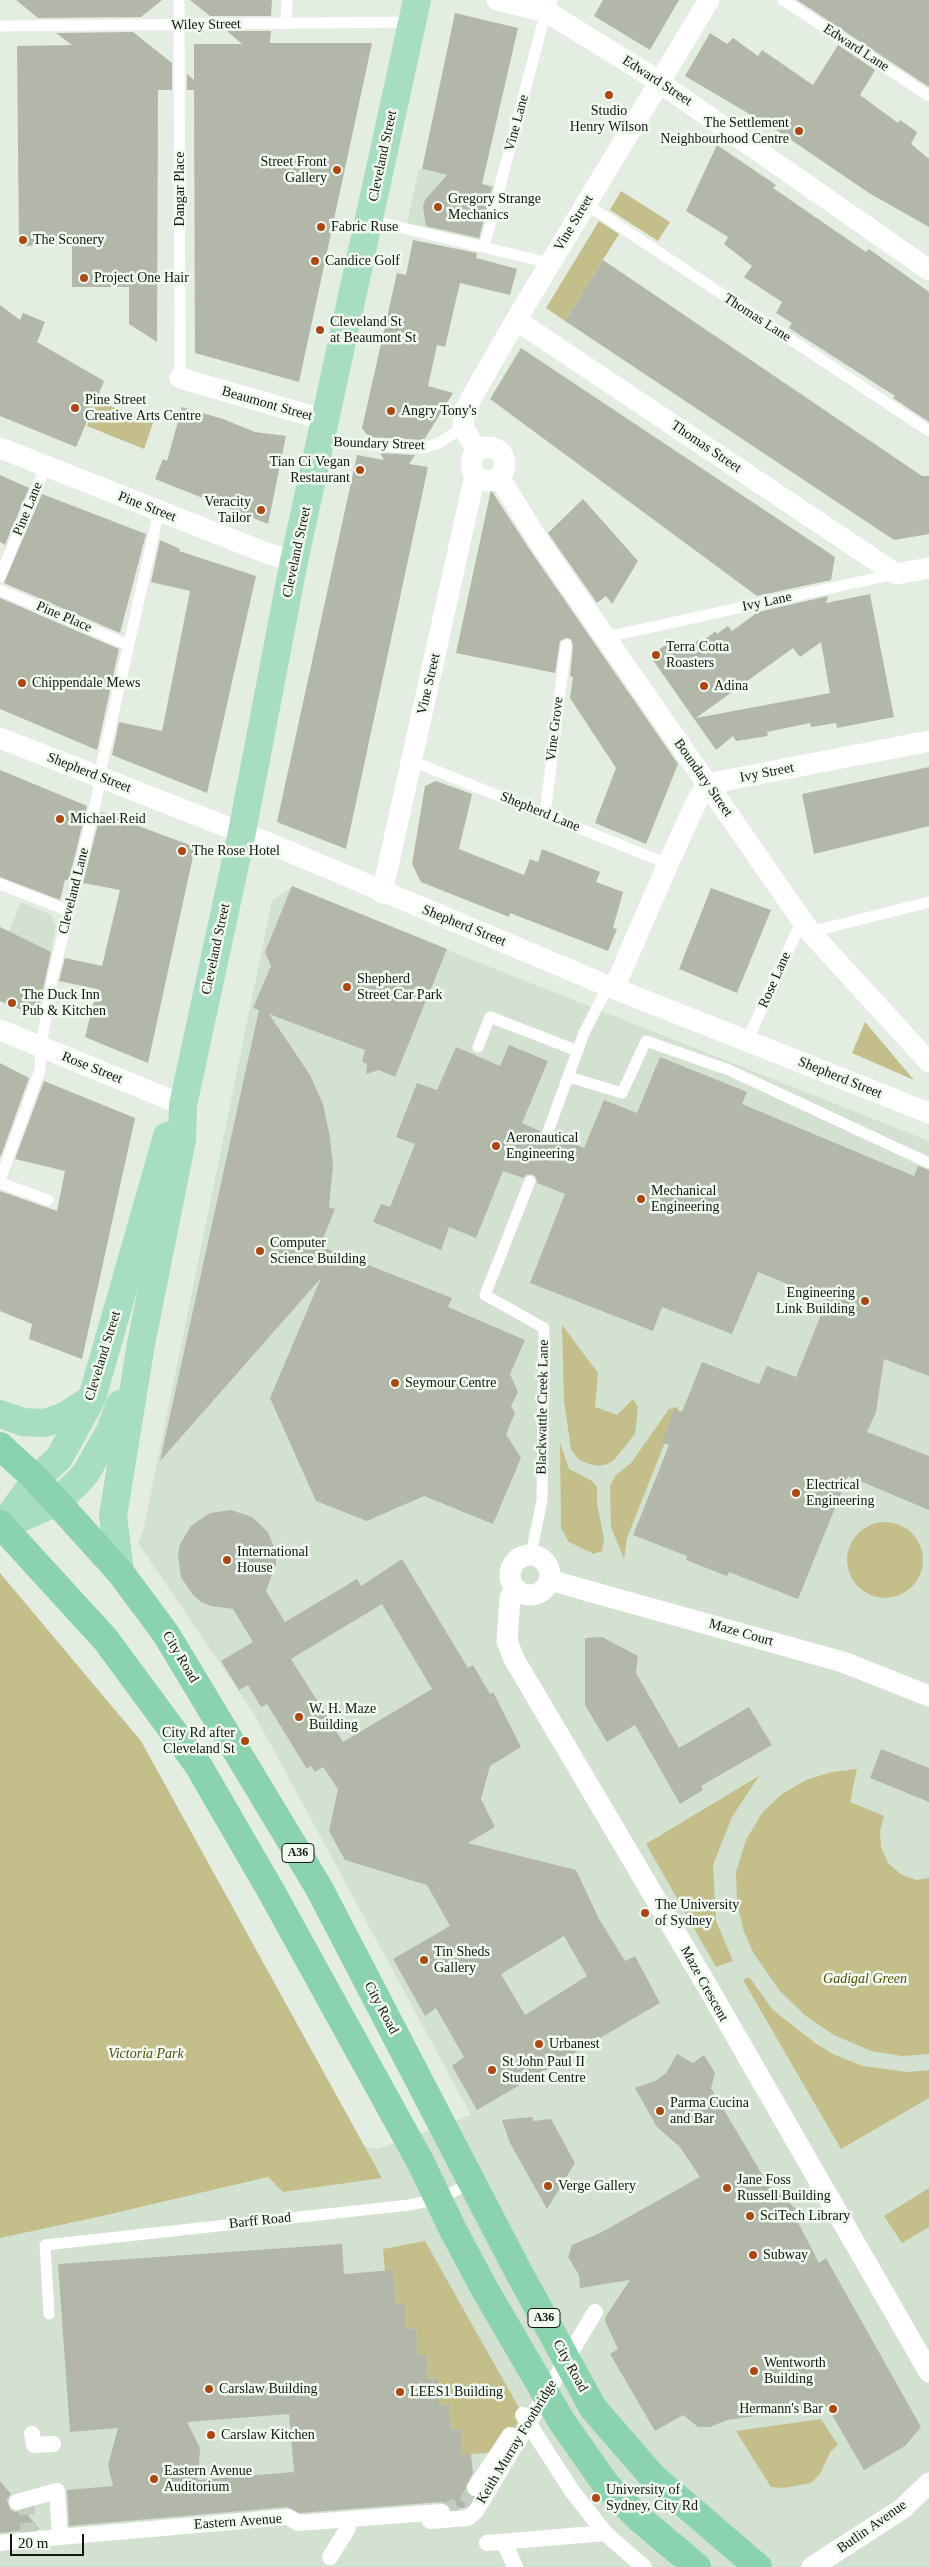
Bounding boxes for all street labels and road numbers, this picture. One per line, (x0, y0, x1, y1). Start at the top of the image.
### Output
street label: Wiley Street (171, 16, 241, 34)
street label: Edward Lane (820, 21, 892, 75)
street label: Edward Street (619, 52, 695, 110)
street label: Vine Lane (501, 93, 533, 153)
street label: Cleveland Street (365, 109, 401, 203)
street label: Dangar Place (172, 151, 188, 227)
street label: Vine Street (551, 192, 597, 254)
street label: Thomas Lane (720, 290, 794, 346)
street label: Beaumont Street (220, 383, 314, 425)
street label: Thomas Street (668, 417, 744, 477)
street label: Boundary Street (333, 434, 425, 454)
street label: Pine Lane (10, 480, 46, 538)
street label: Pine Street (115, 488, 179, 526)
street label: Cleveland Street (279, 505, 315, 599)
street label: Ivy Lane (741, 589, 793, 615)
street label: Pine Place (34, 598, 94, 636)
street label: Vine Street (414, 652, 444, 716)
street label: Vine Grove (543, 696, 567, 762)
street label: Boundary Street (670, 736, 736, 820)
street label: Shepherd Street (44, 749, 134, 797)
street label: Ivy Street (738, 760, 796, 786)
street label: Shepherd Lane (498, 788, 582, 836)
street label: Cleveland Lane (55, 846, 93, 936)
street label: Cleveland Street (198, 902, 234, 996)
street label: Shepherd Street (420, 902, 508, 950)
street label: Rose Lane (755, 949, 795, 1011)
street label: Rose Street (59, 1048, 125, 1088)
street label: Shepherd Street (796, 1054, 884, 1102)
street label: Cleveland Street (81, 1309, 125, 1403)
street label: Blackwattle Creek Lane (533, 1339, 553, 1475)
street label: Maze Court (707, 1616, 775, 1650)
street label: City Road (158, 1628, 202, 1686)
road number: A36 (282, 1844, 314, 1862)
street label: Maze Crescent (676, 1943, 732, 2025)
street label: City Road (360, 1979, 402, 2037)
street label: Barff Road (228, 2209, 292, 2233)
road number: A36 (528, 2308, 560, 2328)
street label: City Road (549, 2337, 591, 2395)
street label: Keith Murray Footbridge (473, 2377, 561, 2507)
street label: Butlin Avenue (834, 2497, 910, 2557)
street label: Eastern Avenue (194, 2511, 282, 2533)

